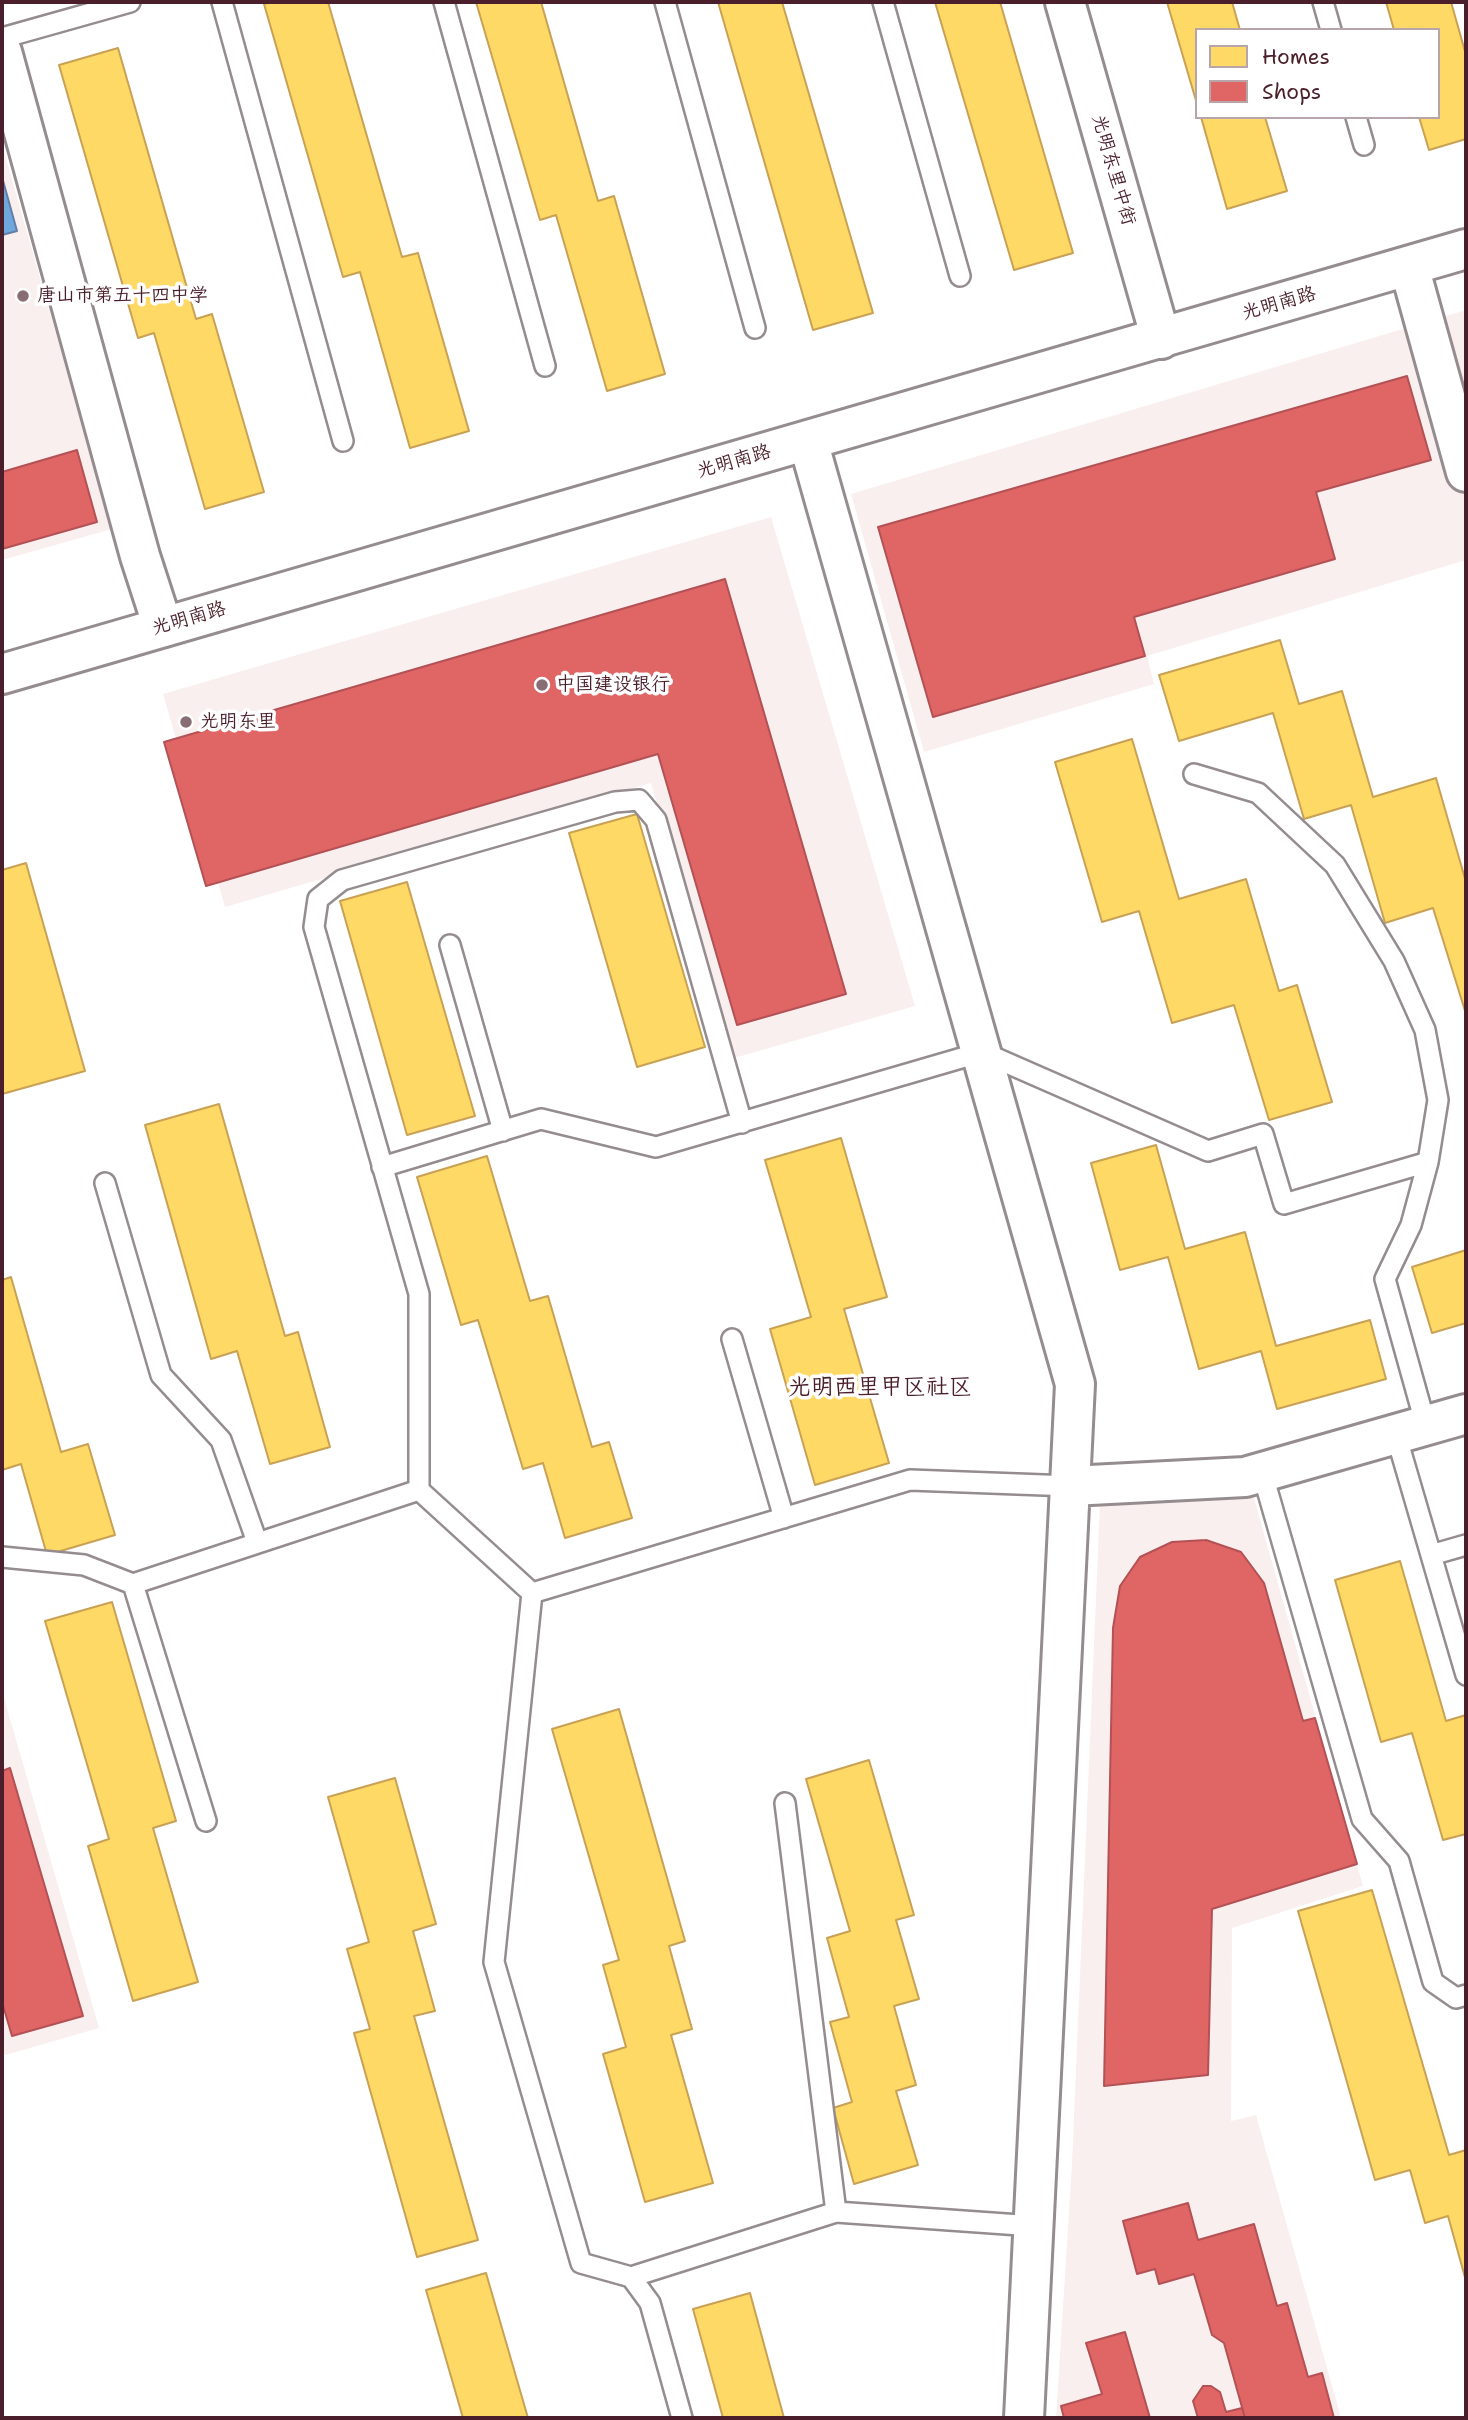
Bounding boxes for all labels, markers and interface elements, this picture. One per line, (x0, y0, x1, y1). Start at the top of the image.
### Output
legend (1195, 28, 1440, 119)
text: Homes (1262, 43, 1330, 71)
text: Shops (1262, 78, 1321, 106)
street label: 光明东里中街 (1086, 112, 1140, 228)
street label: 光明南路 (1239, 283, 1319, 325)
place label: 唐山市第五十四中学 (37, 285, 208, 307)
marker: 唐山市第五十四中学 (15, 288, 31, 304)
street label: 光明南路 (694, 441, 774, 483)
street label: 光明南路 (149, 598, 229, 640)
place label: 中国建设银行 (556, 674, 670, 696)
marker: 中国建设银行 (534, 677, 550, 693)
place label: 光明东里 (200, 711, 276, 733)
marker: 光明东里 (178, 714, 194, 730)
district label: 光明西里甲区社区 (788, 1374, 972, 1402)

